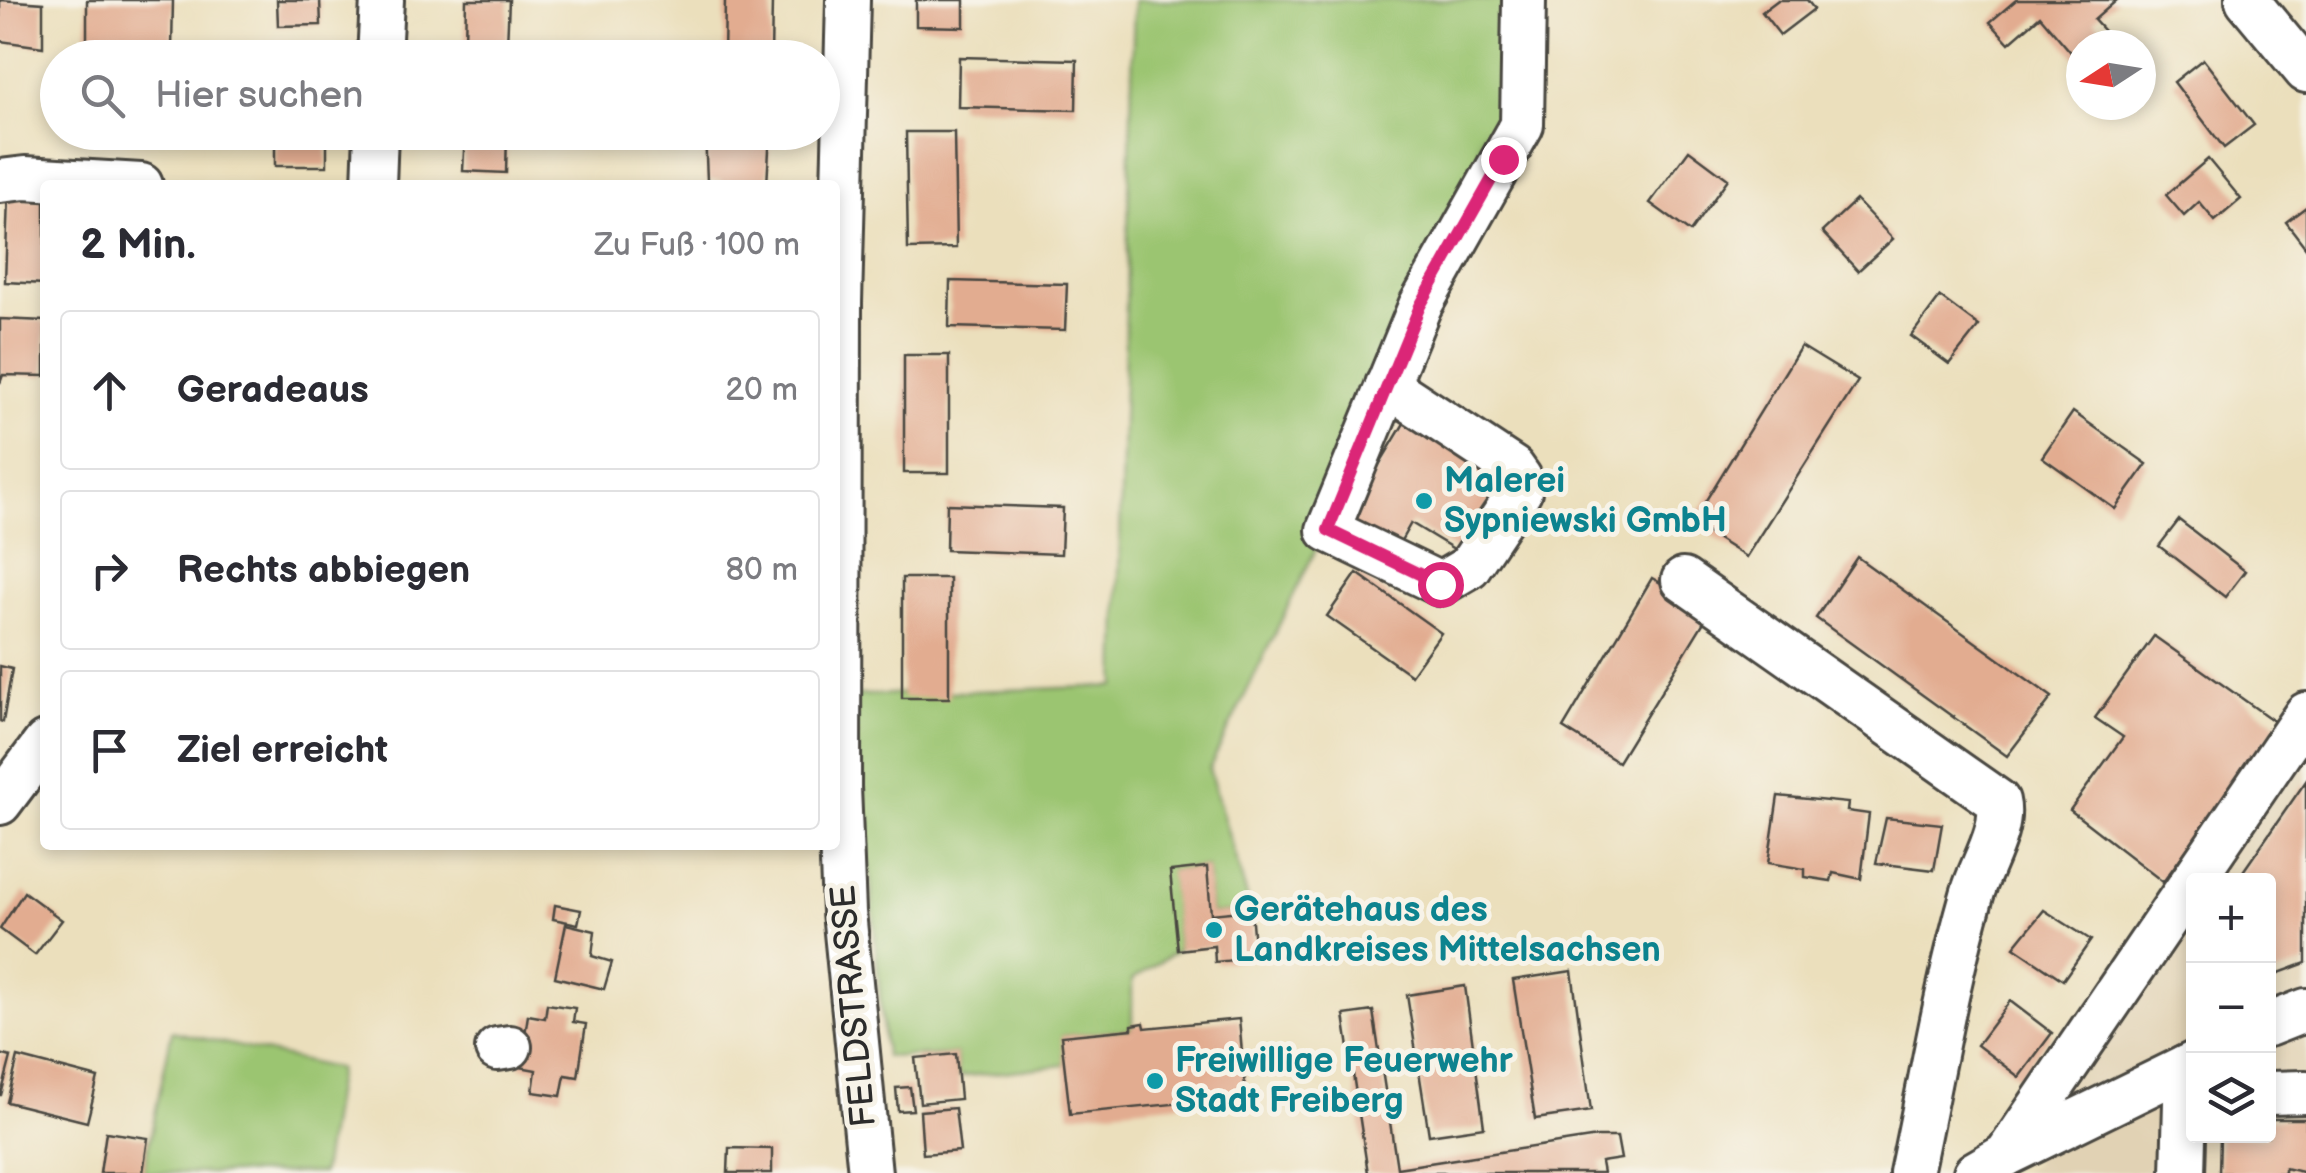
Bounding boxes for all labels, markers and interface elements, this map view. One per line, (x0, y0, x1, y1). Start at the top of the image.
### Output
north arrow (2066, 30, 2156, 120)
search box (40, 40, 840, 150)
icon: search (75, 68, 130, 123)
text: Hier suchen (155, 73, 363, 118)
route end (1481, 137, 1527, 183)
text: 2 Min. (80, 220, 196, 271)
text: Zu Fuß · 100 m (594, 226, 800, 265)
icon: ahead (82, 363, 137, 418)
text: Geradeaus (177, 368, 369, 413)
text: 20 m (725, 371, 798, 410)
place label: Malerei Sypniewski GmbH (1444, 460, 1727, 543)
marker: Malerei Sypniewski GmbH (1413, 490, 1435, 512)
icon: right (82, 543, 137, 598)
text: Rechts abbiegen (177, 548, 470, 593)
text: 80 m (725, 551, 798, 590)
route start (1418, 562, 1464, 608)
icon: arrive (82, 723, 137, 778)
text: Ziel erreicht (177, 728, 388, 773)
map controls (2186, 873, 2276, 1143)
button: + (2186, 873, 2276, 963)
street label: FELDSTRASSE (822, 883, 886, 1129)
place label: Gerätehaus des Landkreises Mittelsachsen (1234, 889, 1661, 972)
marker: Gerätehaus des Landkreises Mittelsachsen (1203, 919, 1225, 941)
button: − (2186, 963, 2276, 1053)
place label: Freiwillige Feuerwehr Stadt Freiberg (1175, 1040, 1514, 1123)
button: layers (2186, 1053, 2276, 1143)
marker: Freiwillige Feuerwehr Stadt Freiberg (1144, 1070, 1166, 1092)

